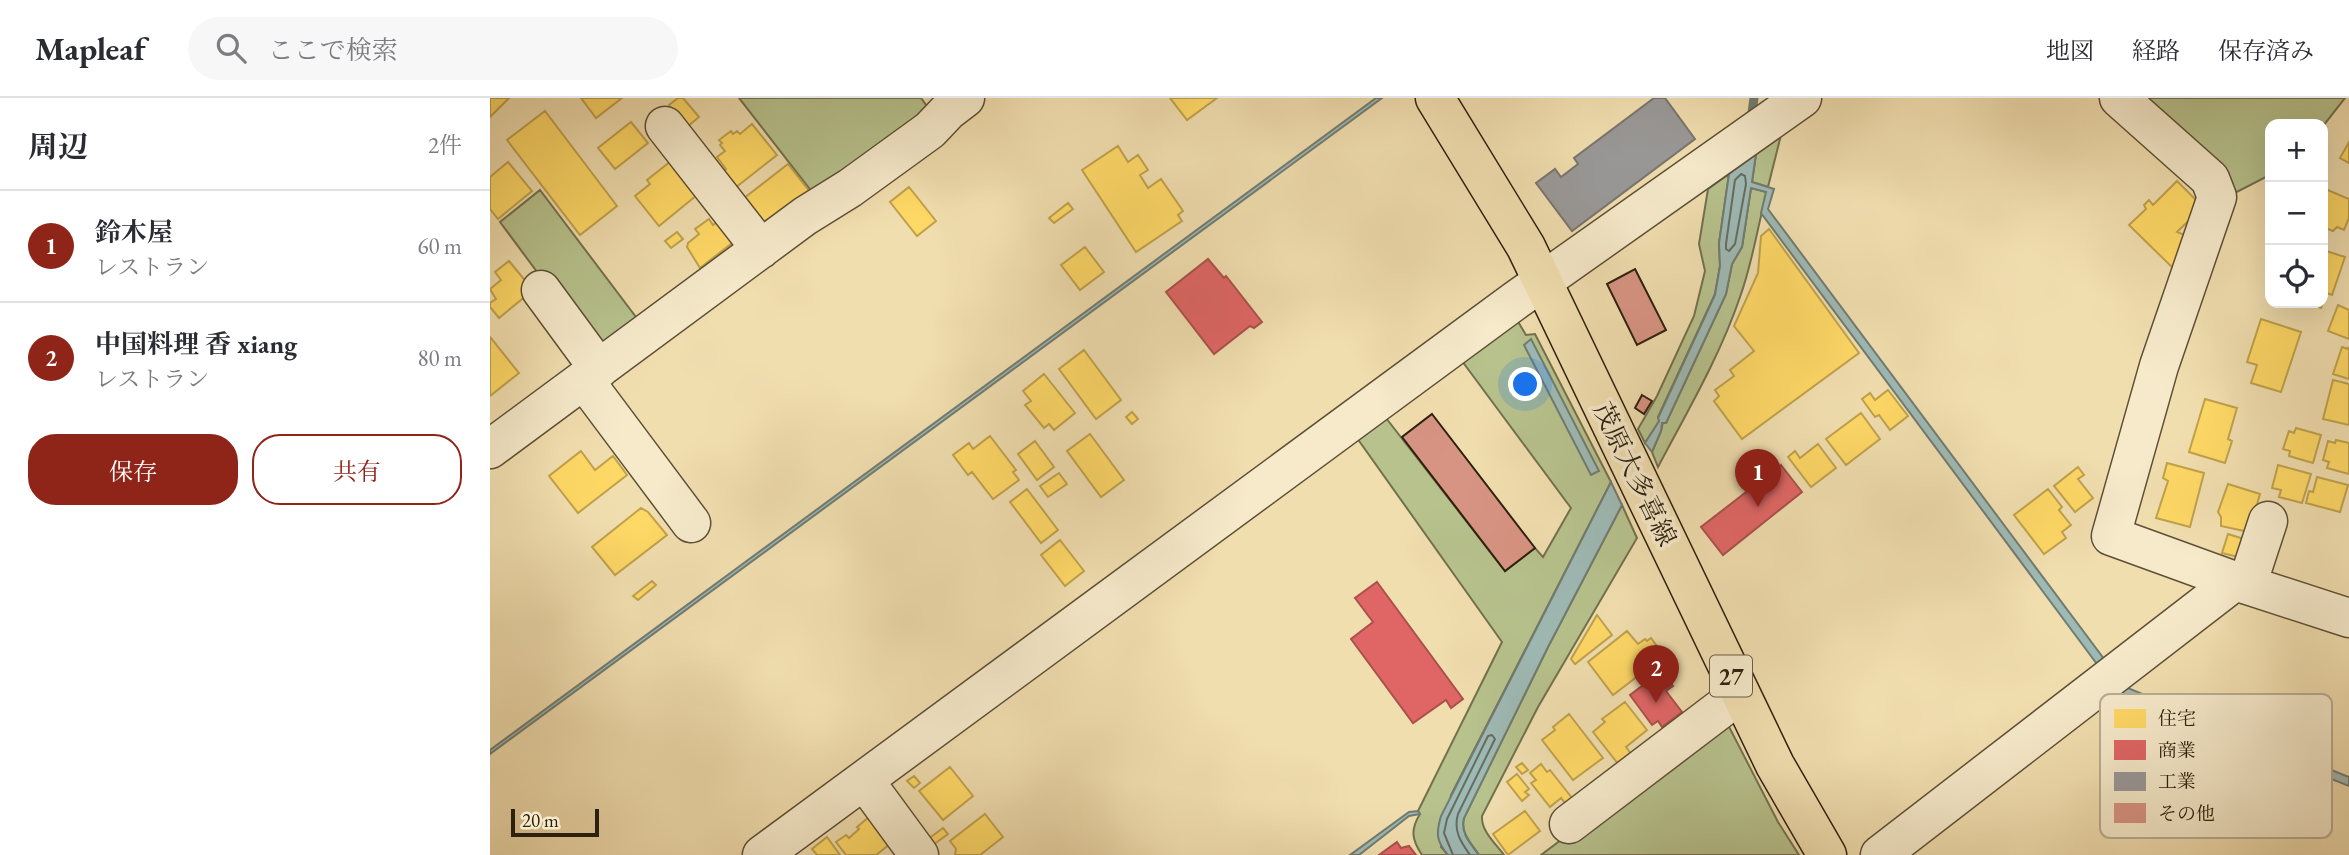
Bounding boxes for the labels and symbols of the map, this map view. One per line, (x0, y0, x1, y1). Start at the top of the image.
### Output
your location (1508, 367, 1542, 401)
street label: 茂原大多喜線 (1586, 396, 1684, 552)
pin: 1 (1735, 449, 1781, 507)
pin: 2 (1633, 645, 1679, 703)
road number: 27 (1710, 656, 1752, 696)
legend (2100, 694, 2332, 838)
text: 住宅 (2158, 706, 2196, 731)
text: 商業 (2158, 738, 2196, 763)
text: 工業 (2158, 769, 2196, 794)
text: その他 (2158, 801, 2215, 826)
scale bar (511, 806, 598, 838)

